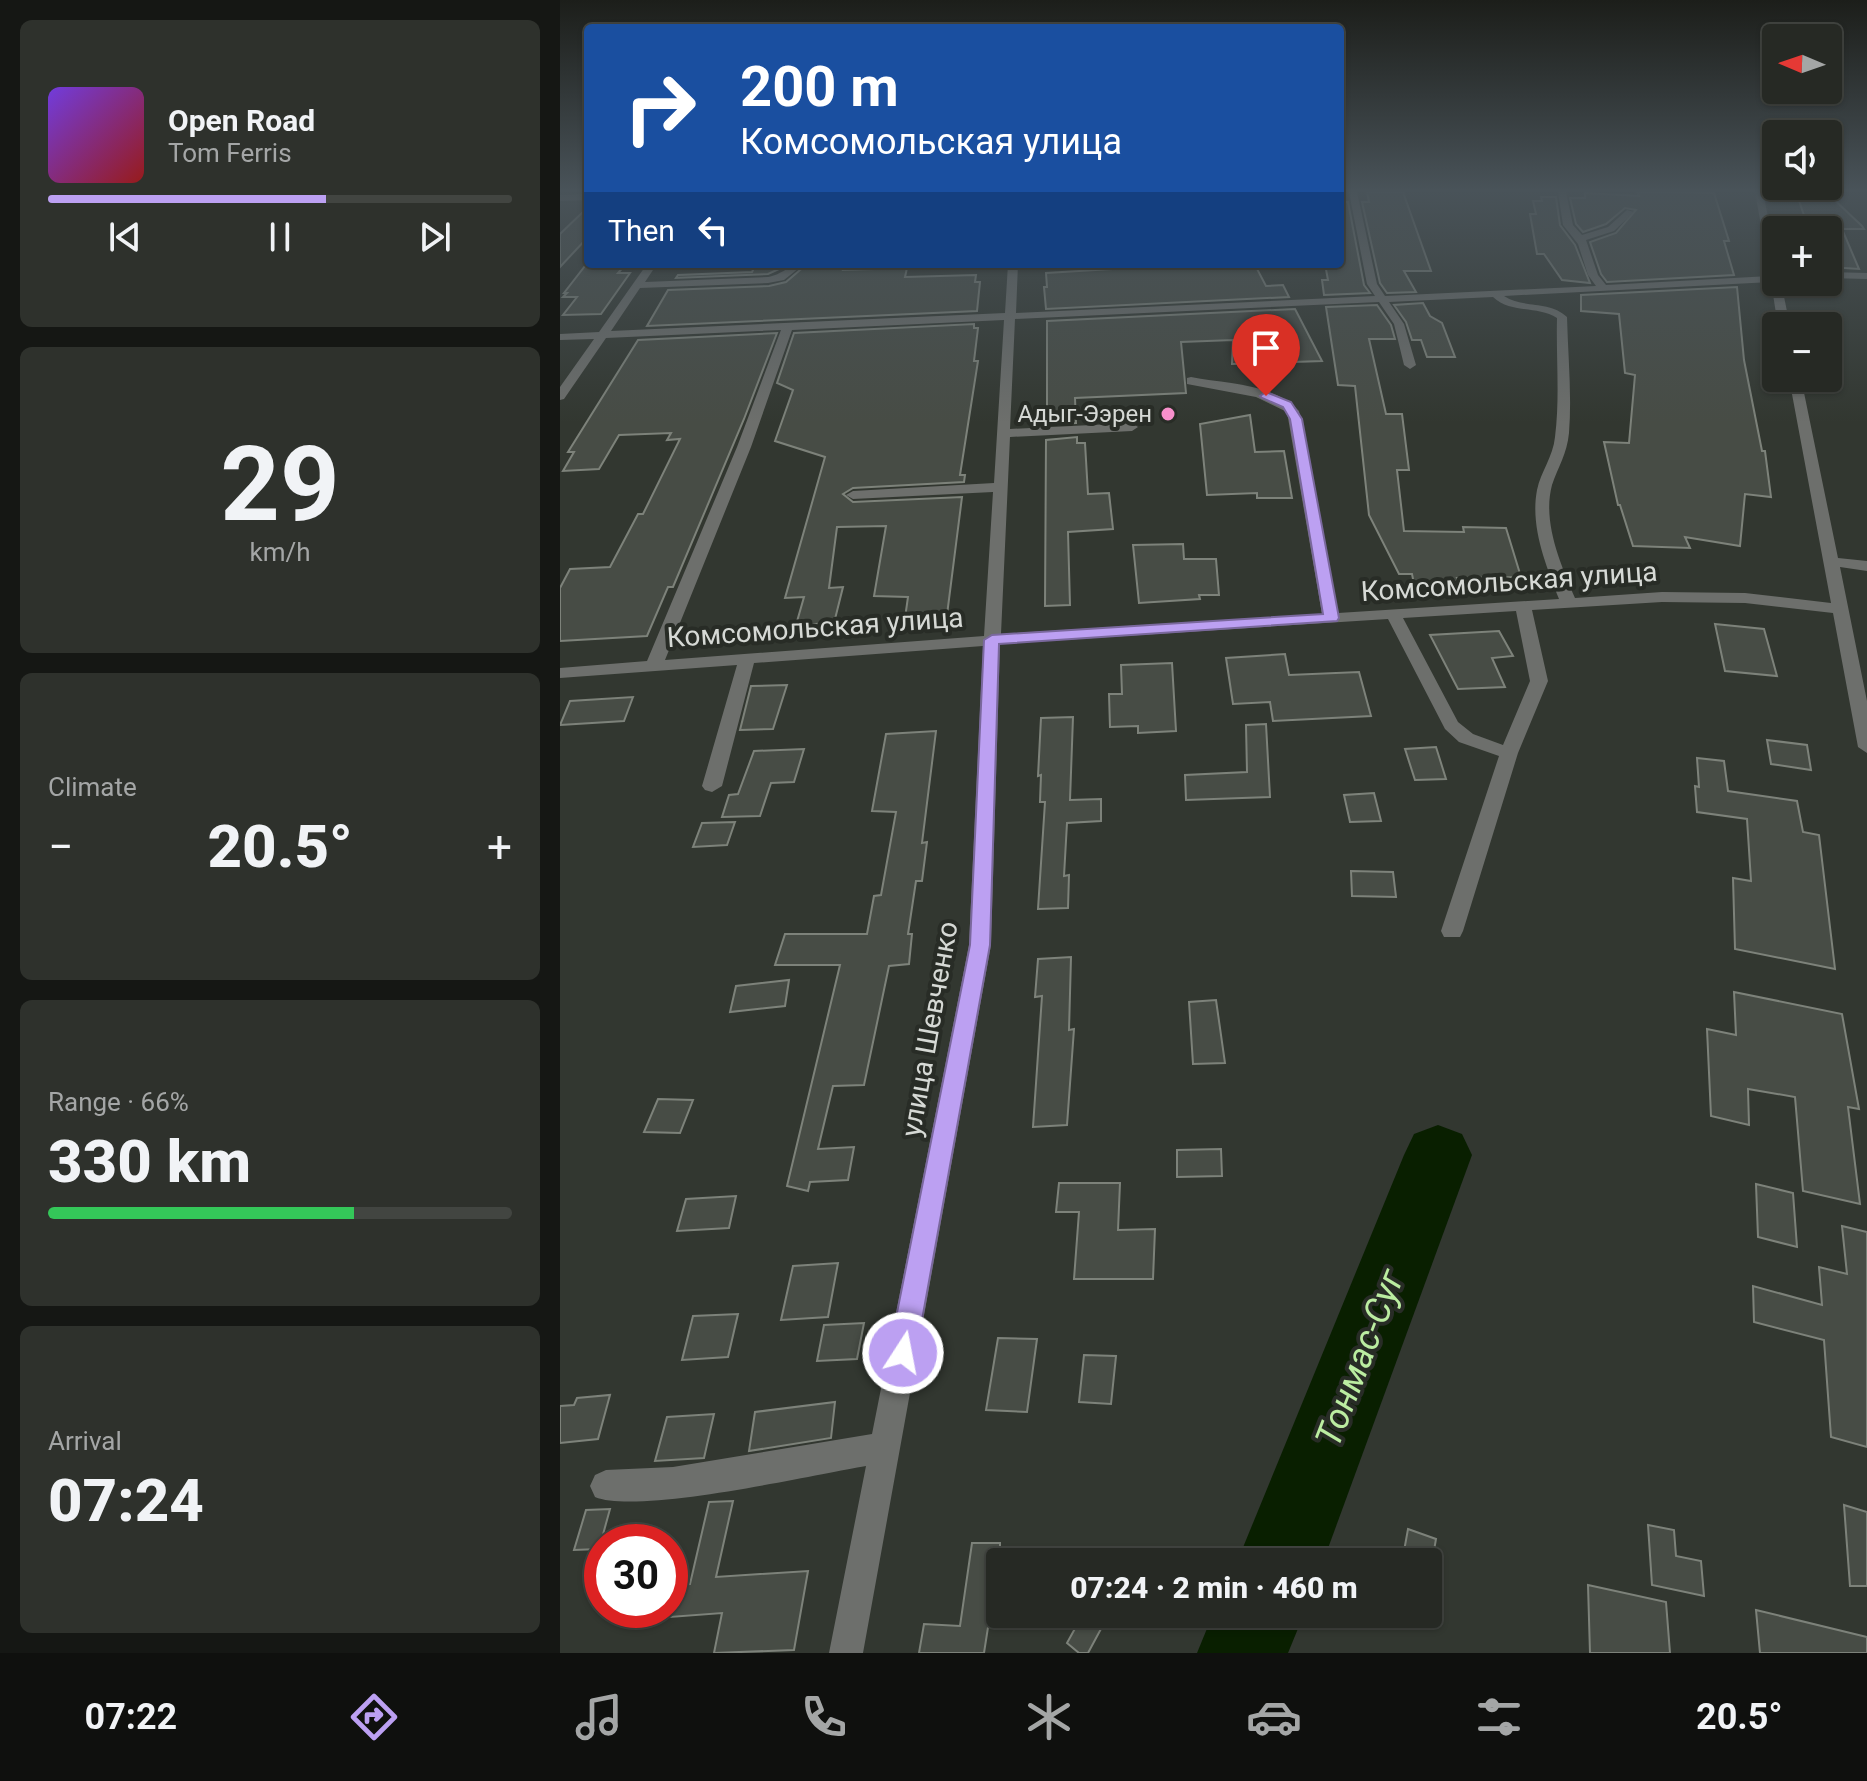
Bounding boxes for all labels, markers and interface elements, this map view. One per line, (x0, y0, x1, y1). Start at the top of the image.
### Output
north arrow (1762, 24, 1842, 104)
map controls (1762, 24, 1842, 392)
text: 200 m (740, 54, 899, 120)
icon: right (608, 56, 712, 160)
text: Open Road (168, 103, 315, 138)
button: sound (1762, 120, 1842, 200)
text: Комсомольская улица (740, 121, 1122, 163)
text: Tom Ferris (168, 138, 292, 168)
icon: left (691, 208, 735, 252)
text: Then (608, 213, 675, 248)
icon: previous (103, 215, 147, 259)
icon: pause (258, 215, 302, 259)
icon: next (413, 215, 457, 259)
button: + (1762, 216, 1842, 296)
button: − (1762, 312, 1842, 392)
pin (1232, 314, 1300, 396)
icon: arrive (1244, 326, 1288, 370)
place label: Адыг-Ээрен (1017, 400, 1152, 428)
marker: Адыг-Ээрен (1159, 405, 1177, 423)
text: 29 (220, 424, 340, 545)
text: km/h (249, 537, 311, 567)
street label: Комсомольская улица (1360, 555, 1658, 608)
street label: Комсомольская улица (666, 601, 964, 654)
text: Climate (48, 772, 137, 802)
text: 20.5° (208, 811, 353, 882)
text: − (48, 821, 73, 873)
text: + (487, 821, 512, 873)
street label: улица Шевченко (894, 919, 965, 1139)
text: Range · 66% (48, 1087, 189, 1117)
text: 330 km (48, 1126, 251, 1197)
water label: Тонмас-Суг (1307, 1263, 1413, 1453)
position arrow (861, 1311, 945, 1395)
text: Arrival (48, 1426, 122, 1456)
text: 07:24 (48, 1465, 204, 1536)
speed limit sign: 30 (584, 1524, 688, 1628)
text: 07:24 · 2 min · 460 m (1070, 1570, 1358, 1605)
icon: directions (346, 1689, 402, 1745)
icon: music (571, 1689, 627, 1745)
icon: phone (796, 1689, 852, 1745)
icon: climate (1021, 1689, 1077, 1745)
icon: car (1246, 1689, 1302, 1745)
icon: filters (1471, 1689, 1527, 1745)
text: 07:22 (84, 1696, 177, 1738)
text: 20.5° (1696, 1696, 1782, 1738)

